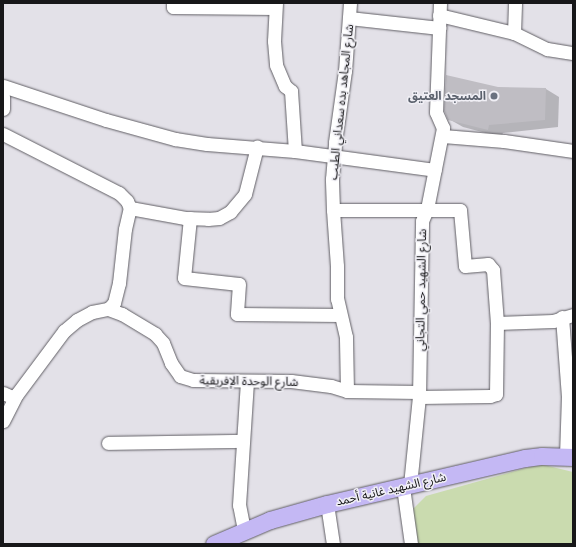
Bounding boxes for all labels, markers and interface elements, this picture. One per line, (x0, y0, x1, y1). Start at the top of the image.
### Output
street label: شارع المجاهد بده سعداني الطيب (326, 23, 356, 181)
place label: المسجد العتيق (408, 89, 486, 103)
marker: المسجد العتيق (489, 91, 499, 101)
street label: شارع الشهيد حمي التجاني (413, 229, 429, 351)
street label: شارع الوحدة الإفريقية (199, 373, 299, 389)
street label: شارع الشهيد غانية أحمد (335, 469, 447, 509)

